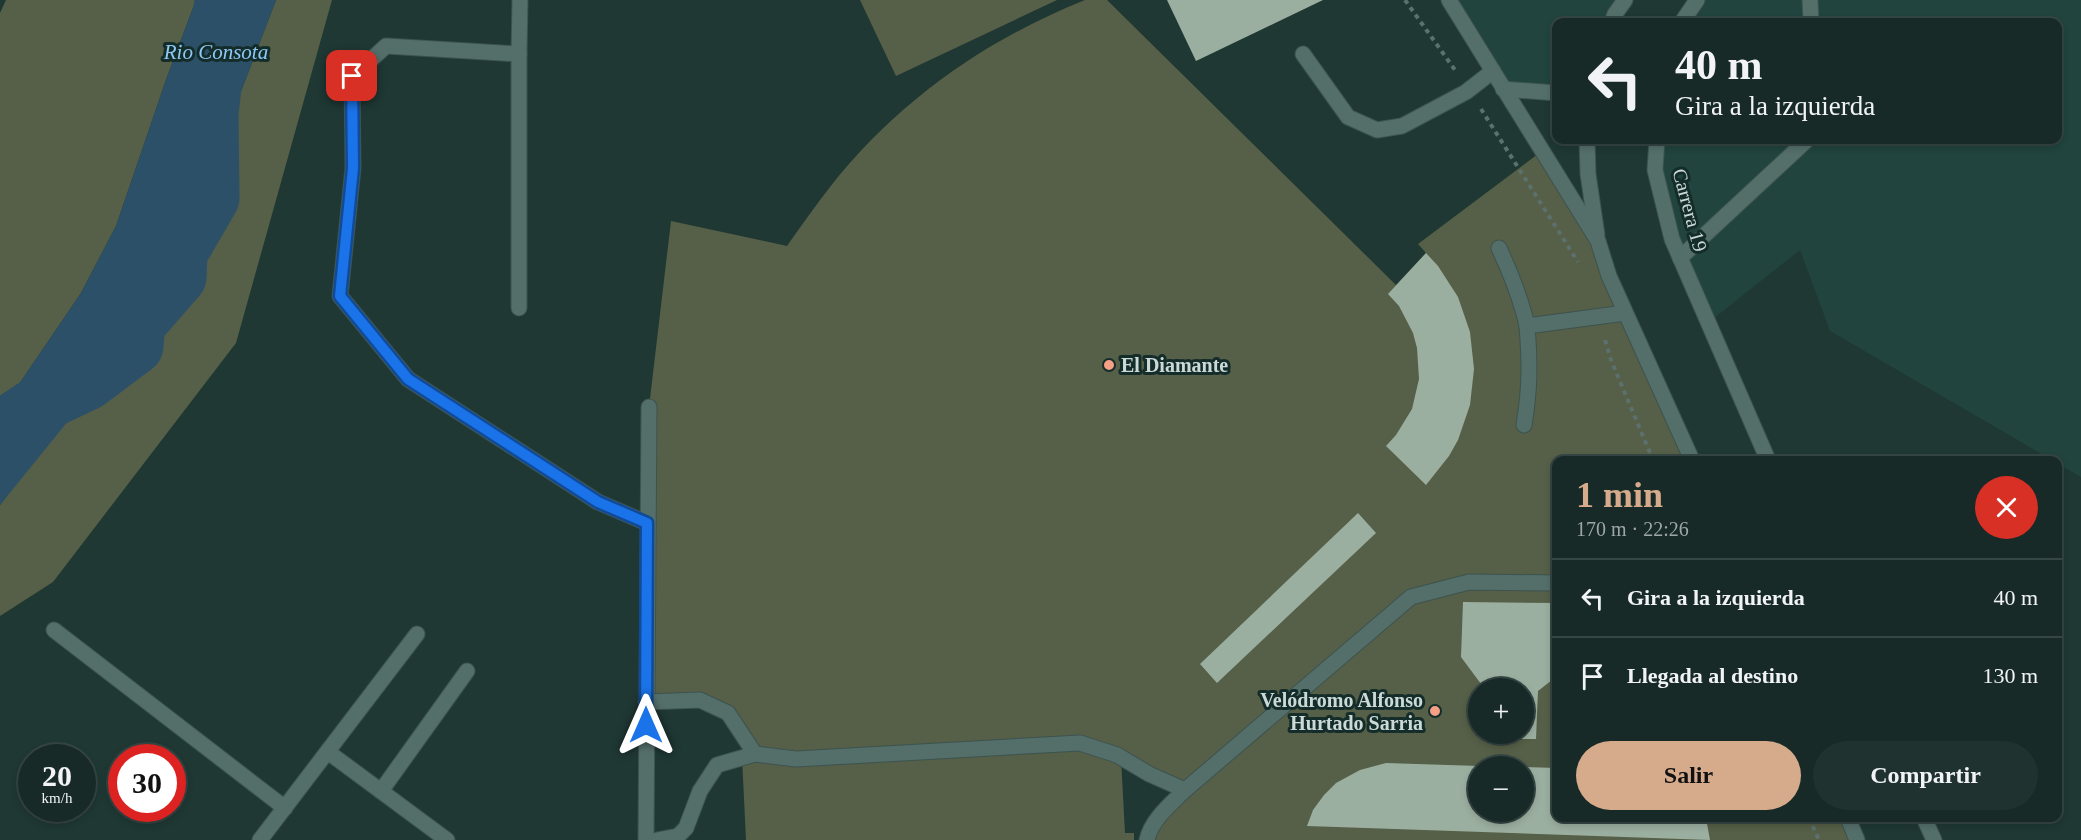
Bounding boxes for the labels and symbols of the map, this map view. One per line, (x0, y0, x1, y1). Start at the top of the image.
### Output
water label: Rio Consota (163, 40, 268, 64)
pin (326, 50, 377, 101)
street label: Carrera 19 (1668, 166, 1712, 254)
place label: El Diamante (1121, 354, 1228, 376)
marker: El Diamante (1102, 358, 1116, 372)
place label: Velódromo Alfonso Hurtado Sarria (1260, 689, 1423, 734)
position arrow (614, 693, 678, 757)
marker: Velódromo Alfonso Hurtado Sarria (1428, 704, 1442, 718)
speed limit sign: 30 (108, 744, 186, 822)

